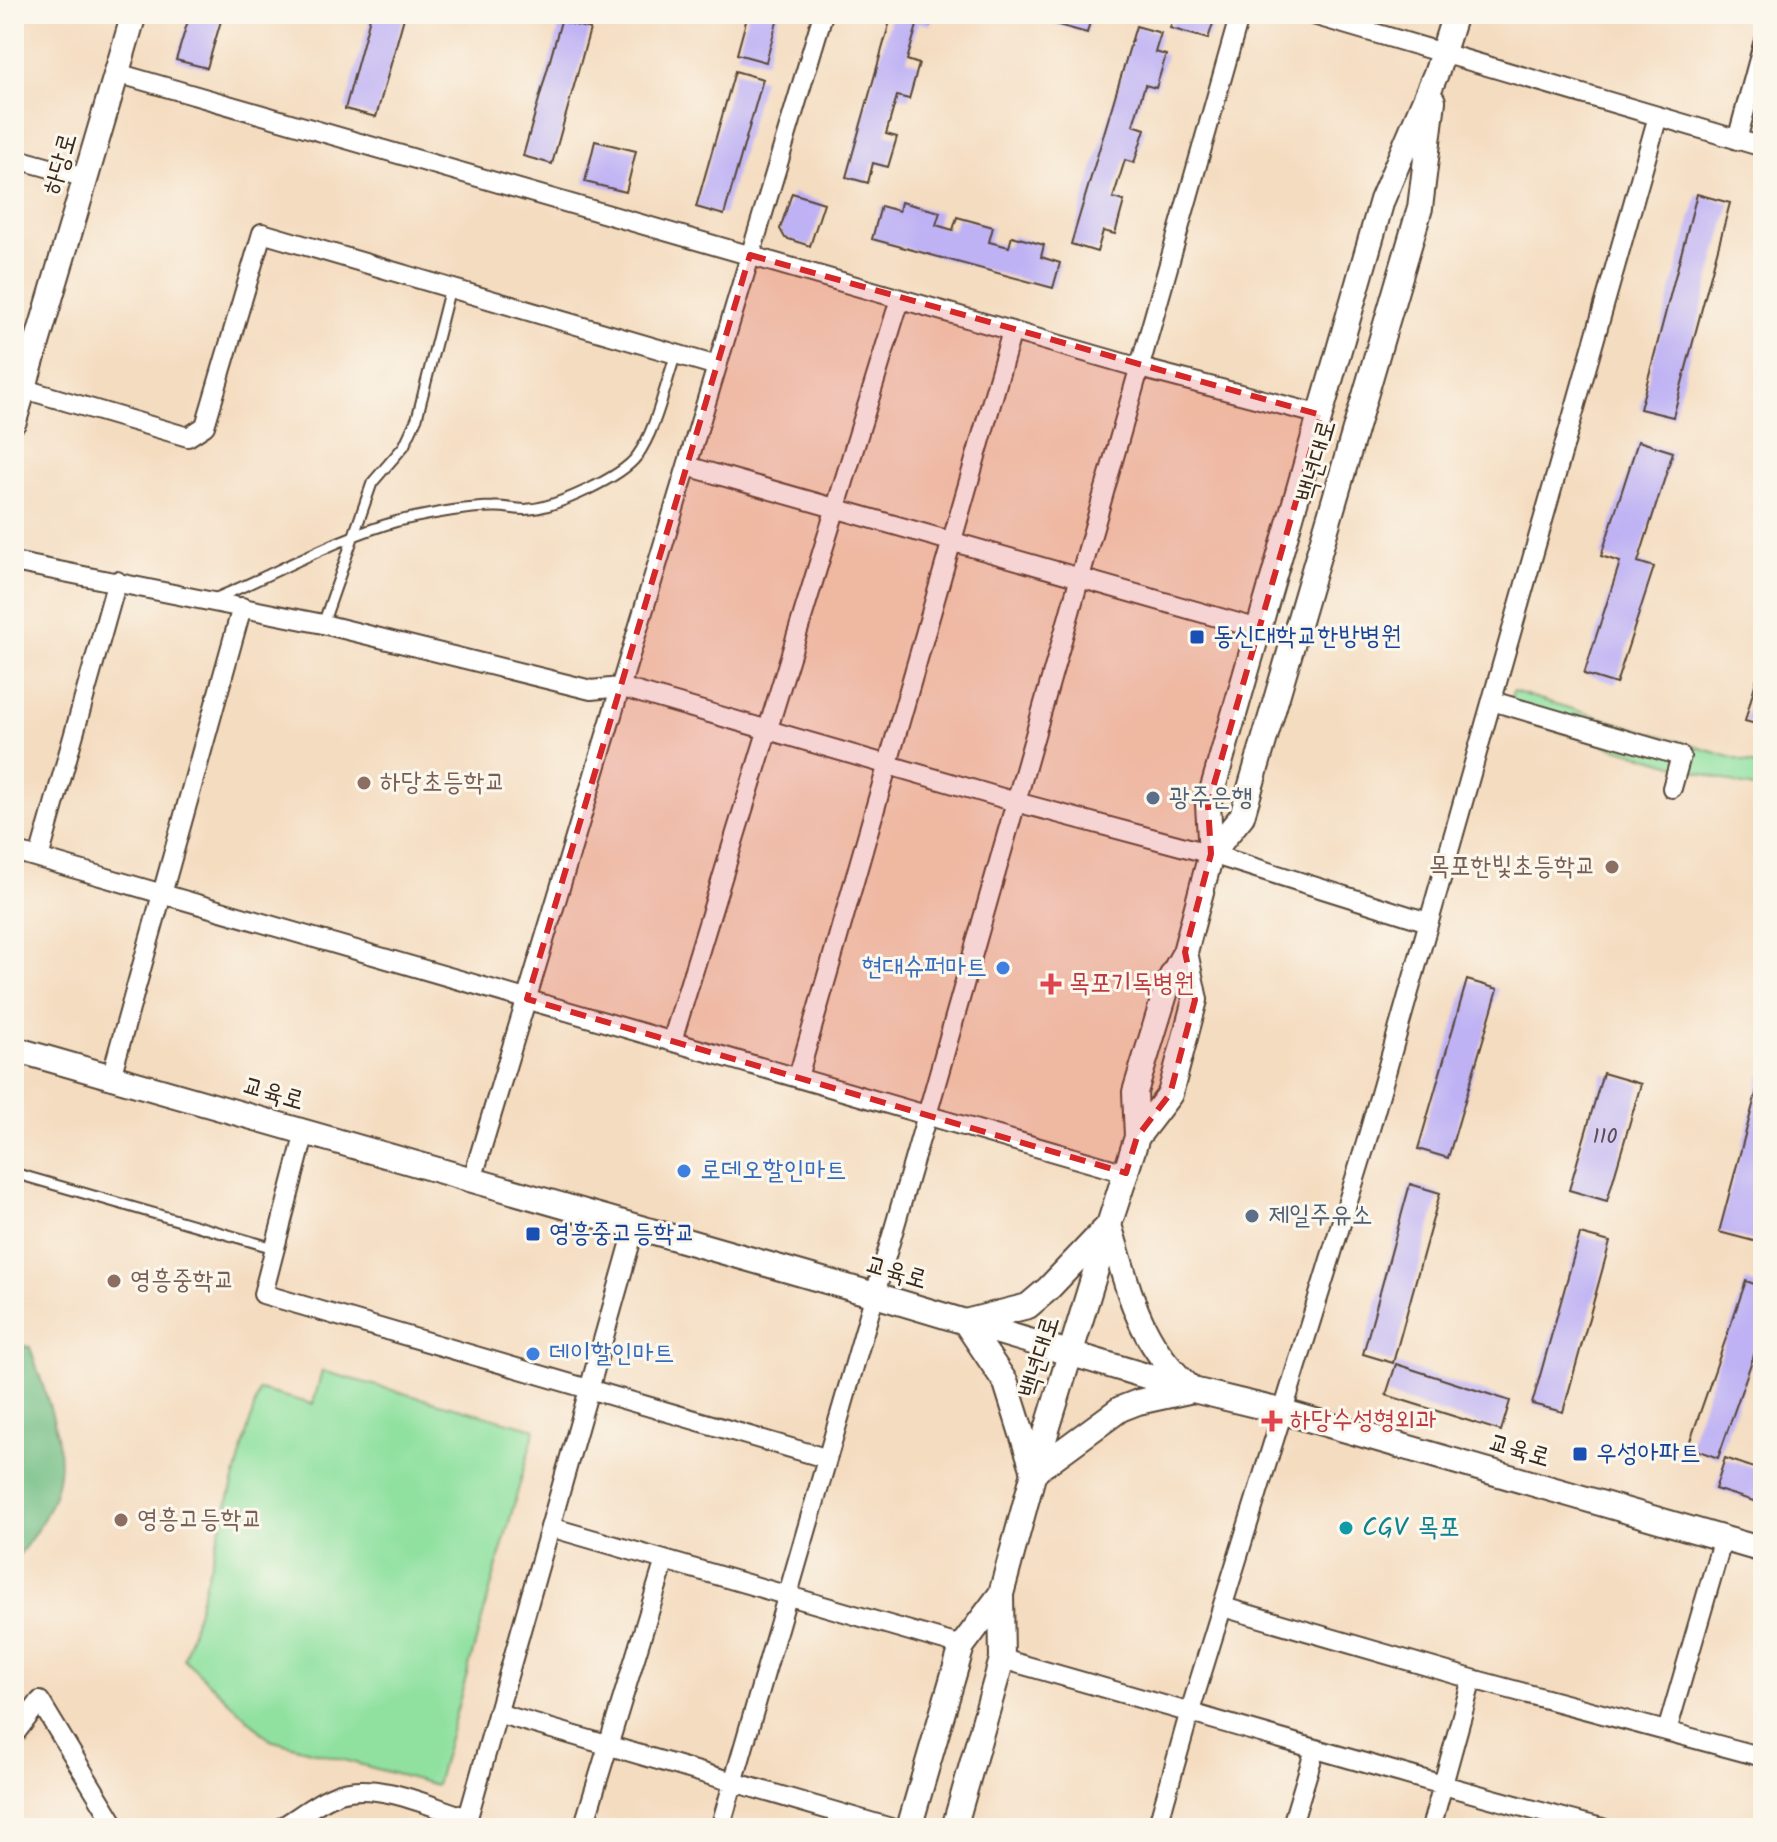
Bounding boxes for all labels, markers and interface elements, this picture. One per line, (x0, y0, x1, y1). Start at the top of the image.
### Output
street label: 하당로 (32, 128, 90, 200)
street label: 백년대로 (1285, 415, 1349, 507)
place label: 동신대학교한방병원 (1213, 616, 1401, 658)
marker: 동신대학교한방병원 (1188, 628, 1206, 646)
place label: 하당초등학교 (380, 762, 506, 804)
marker: 하당초등학교 (355, 774, 373, 792)
place label: 광주은행 (1169, 777, 1253, 819)
marker: 광주은행 (1144, 789, 1162, 807)
place label: 목포한빛초등학교 (1429, 846, 1596, 888)
marker: 목포한빛초등학교 (1603, 858, 1621, 876)
place label: 현대슈퍼마트 (861, 947, 987, 989)
marker: 현대슈퍼마트 (994, 959, 1012, 977)
place label: 목포기독병원 (1069, 963, 1195, 1005)
marker: 목포기독병원 (1040, 973, 1062, 995)
street label: 교육로 (237, 1065, 309, 1123)
house number: 110 (1593, 1120, 1617, 1155)
place label: 로데오할인마트 (700, 1150, 846, 1192)
marker: 로데오할인마트 (675, 1162, 693, 1180)
place label: 제일주유소 (1268, 1195, 1373, 1237)
marker: 제일주유소 (1243, 1207, 1261, 1225)
place label: 영흥중고등학교 (549, 1213, 695, 1255)
marker: 영흥중고등학교 (524, 1225, 542, 1243)
street label: 교육로 (860, 1244, 932, 1302)
place label: 영흥중학교 (130, 1260, 235, 1302)
marker: 영흥중학교 (105, 1272, 123, 1290)
street label: 백년대로 (1008, 1311, 1072, 1403)
place label: 데이할인마트 (549, 1333, 675, 1375)
marker: 데이할인마트 (524, 1345, 542, 1363)
place label: 하당수성형외과 (1290, 1400, 1437, 1442)
marker: 하당수성형외과 (1261, 1410, 1283, 1432)
street label: 교육로 (1483, 1422, 1555, 1480)
place label: 우성아파트 (1596, 1433, 1701, 1475)
marker: 우성아파트 (1571, 1445, 1589, 1463)
place label: 영흥고등학교 (137, 1499, 263, 1541)
place label: CGV 목포 (1362, 1507, 1460, 1549)
marker: 영흥고등학교 (112, 1511, 130, 1529)
marker: CGV 목포 (1337, 1519, 1355, 1537)

